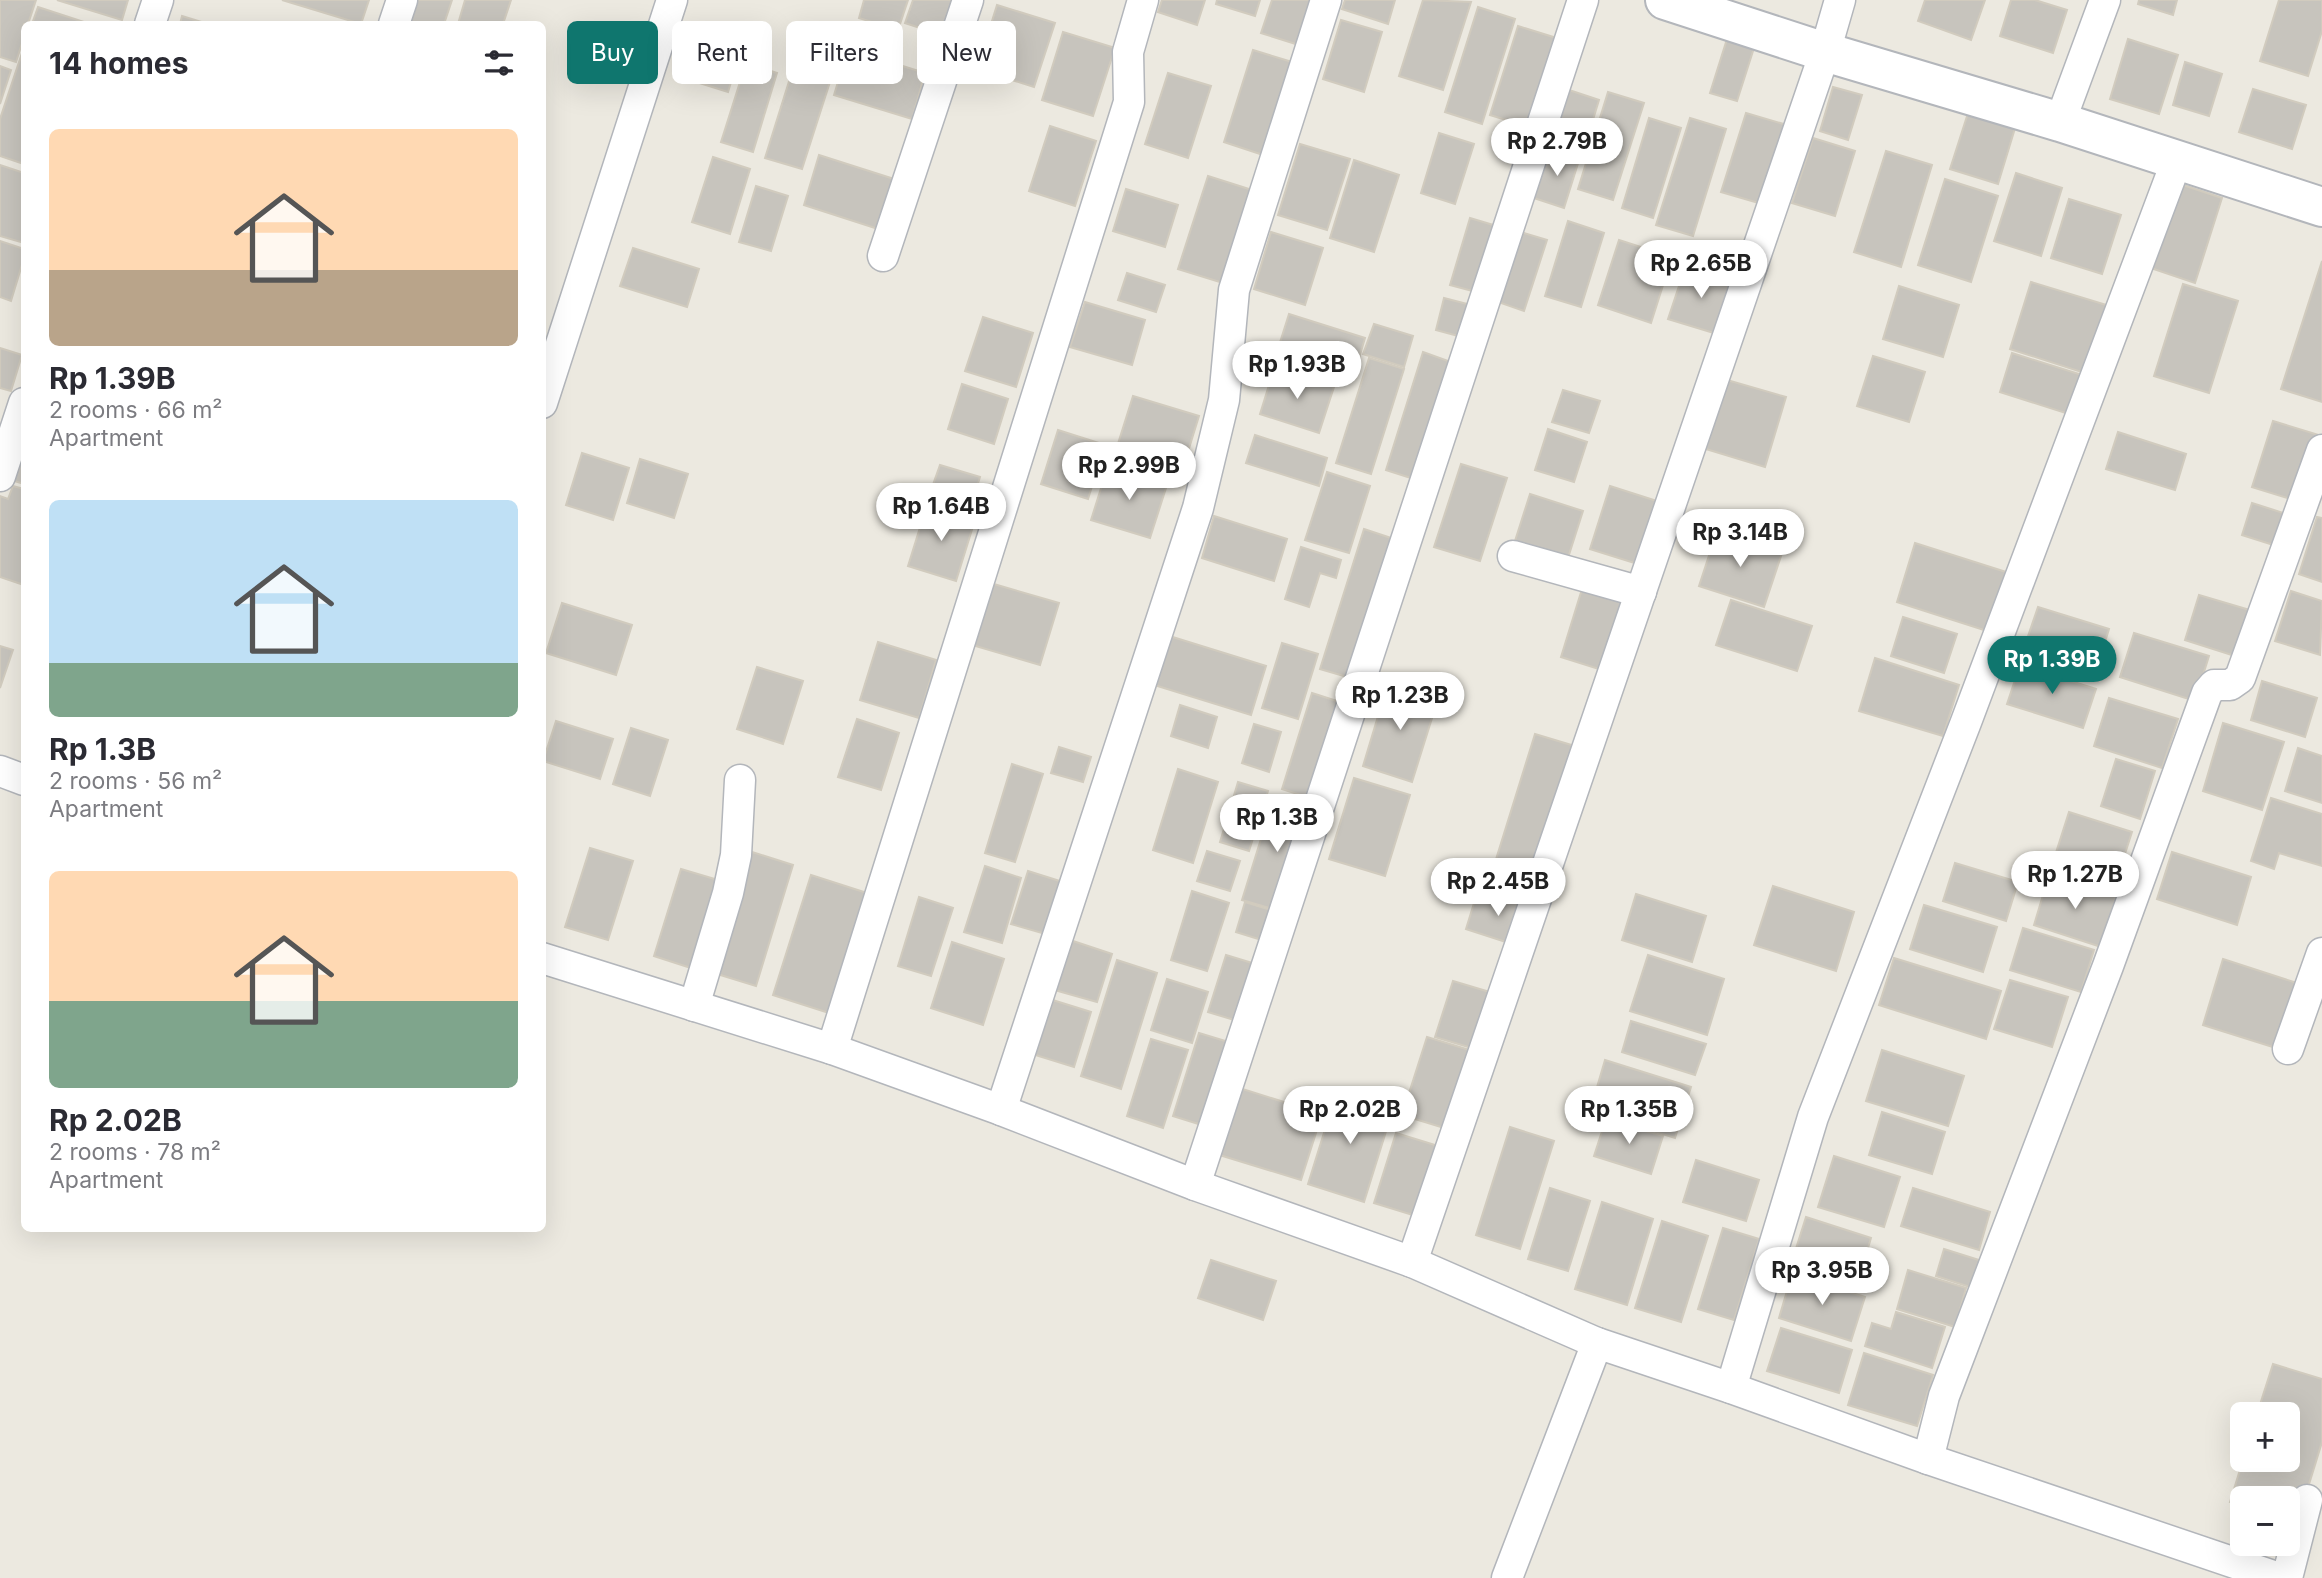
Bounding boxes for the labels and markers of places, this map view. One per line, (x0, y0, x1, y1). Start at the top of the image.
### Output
pin: Rp 2.79B (1485, 118, 1629, 178)
pin: Rp 2.65B (1629, 240, 1773, 300)
pin: Rp 1.93B (1225, 342, 1369, 401)
pin: Rp 2.99B (1057, 442, 1201, 502)
pin: Rp 1.64B (869, 484, 1013, 543)
pin: Rp 3.14B (1668, 510, 1812, 569)
pin: Rp 1.39B (1980, 636, 2124, 696)
pin: Rp 1.23B (1328, 672, 1472, 732)
pin: Rp 1.3B (1212, 794, 1342, 854)
pin: Rp 1.27B (2003, 852, 2147, 911)
pin: Rp 2.45B (1426, 858, 1570, 918)
pin: Rp 2.02B (1278, 1086, 1422, 1146)
pin: Rp 1.35B (1557, 1086, 1701, 1146)
pin: Rp 3.95B (1750, 1248, 1894, 1307)

